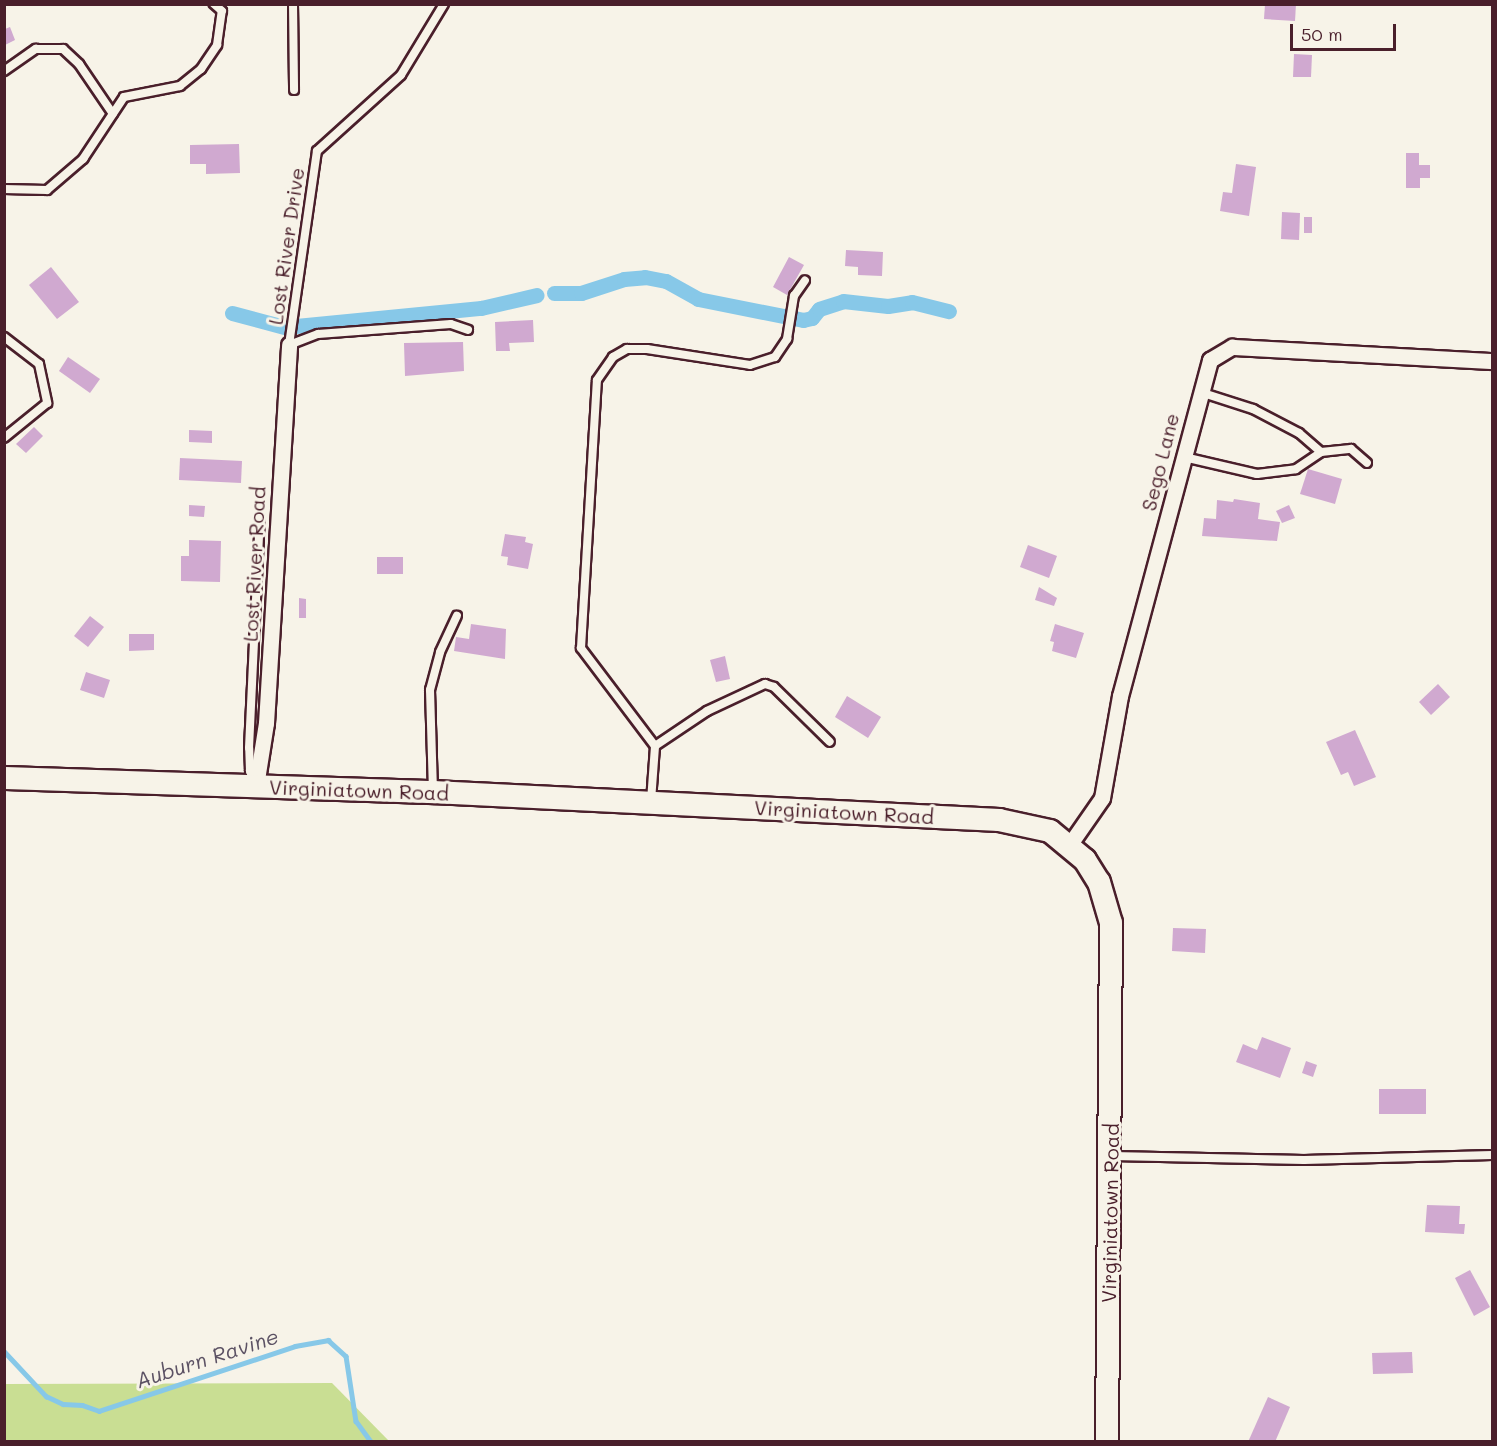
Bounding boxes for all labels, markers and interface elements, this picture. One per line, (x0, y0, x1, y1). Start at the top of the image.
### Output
scale bar (1293, 12, 1400, 50)
text: 50 m (1301, 22, 1343, 46)
street label: Lost River Drive (263, 166, 309, 326)
street label: Sego Lane (1136, 411, 1184, 513)
street label: Lost River Road (238, 486, 270, 642)
street label: Virginiatown Road (269, 775, 449, 805)
street label: Virginiatown Road (754, 795, 934, 829)
street label: Virginiatown Road (1096, 1123, 1124, 1303)
water label: Auburn Ravine (132, 1323, 282, 1393)

